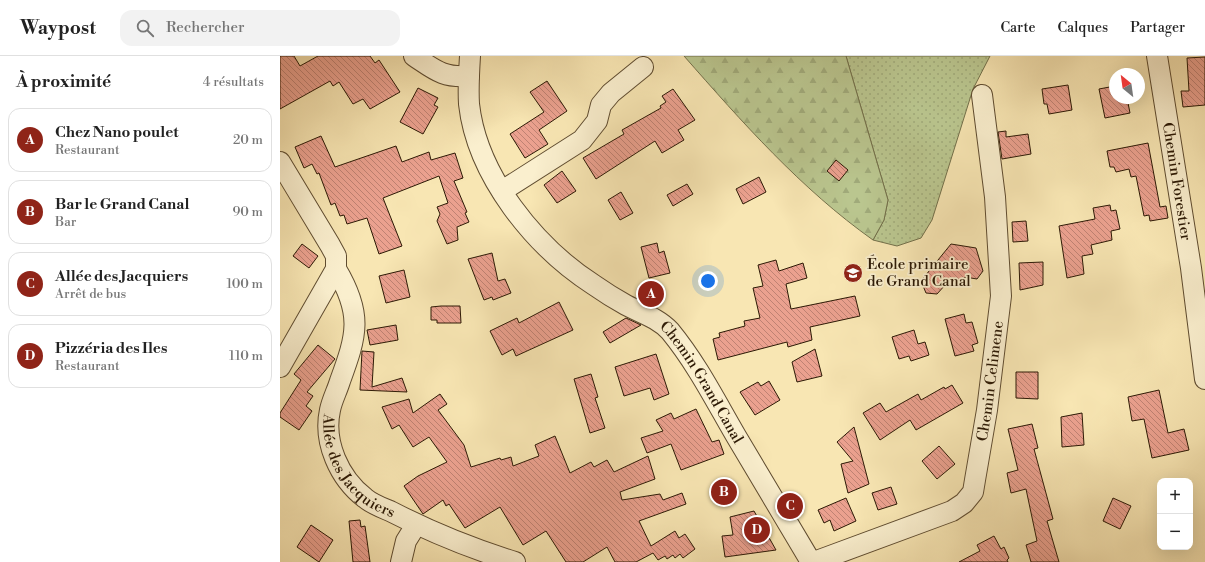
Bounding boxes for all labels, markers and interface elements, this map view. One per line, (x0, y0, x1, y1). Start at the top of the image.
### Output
search box (120, 10, 400, 46)
text: Waypost (20, 16, 96, 40)
icon: search (134, 17, 156, 39)
text: Rechercher (166, 18, 245, 37)
text: Carte (1000, 19, 1035, 37)
text: Calques (1057, 19, 1108, 37)
text: Partager (1130, 19, 1185, 37)
north arrow (1109, 68, 1145, 104)
text: À proximité (16, 71, 111, 93)
text: 4 résultats (203, 74, 264, 90)
street label: Chemin Forestier (1158, 121, 1196, 242)
text: Chez Nano poulet (55, 123, 179, 142)
text: A (25, 132, 35, 148)
text: 20 m (233, 132, 263, 148)
text: Restaurant (55, 142, 120, 158)
text: Bar le Grand Canal (55, 195, 189, 214)
text: B (25, 204, 35, 220)
text: 90 m (232, 204, 263, 220)
text: Bar (55, 214, 76, 230)
place label: École primaire de Grand Canal (867, 254, 971, 291)
school or university icon: École primaire de Grand Canal (842, 262, 864, 284)
text: Allée des Jacquiers (55, 267, 188, 286)
your location (698, 271, 718, 291)
text: C (25, 276, 35, 292)
text: 100 m (227, 276, 263, 292)
pin: A (638, 279, 664, 309)
text: Arrêt de bus (55, 286, 126, 302)
street label: Chemin Grand Canal (656, 317, 748, 448)
street label: Chemin Celimene (973, 320, 1008, 443)
text: Pizzéria des Iles (55, 339, 167, 358)
text: D (25, 348, 35, 364)
text: 110 m (229, 348, 263, 364)
text: Restaurant (55, 358, 120, 374)
street label: Allée des Jacquiers (318, 412, 398, 522)
pin: B (711, 477, 737, 507)
map controls (1157, 478, 1193, 550)
button: + (1157, 478, 1193, 514)
pin: C (777, 491, 803, 521)
button: − (1157, 514, 1193, 550)
pin: D (744, 515, 770, 545)

